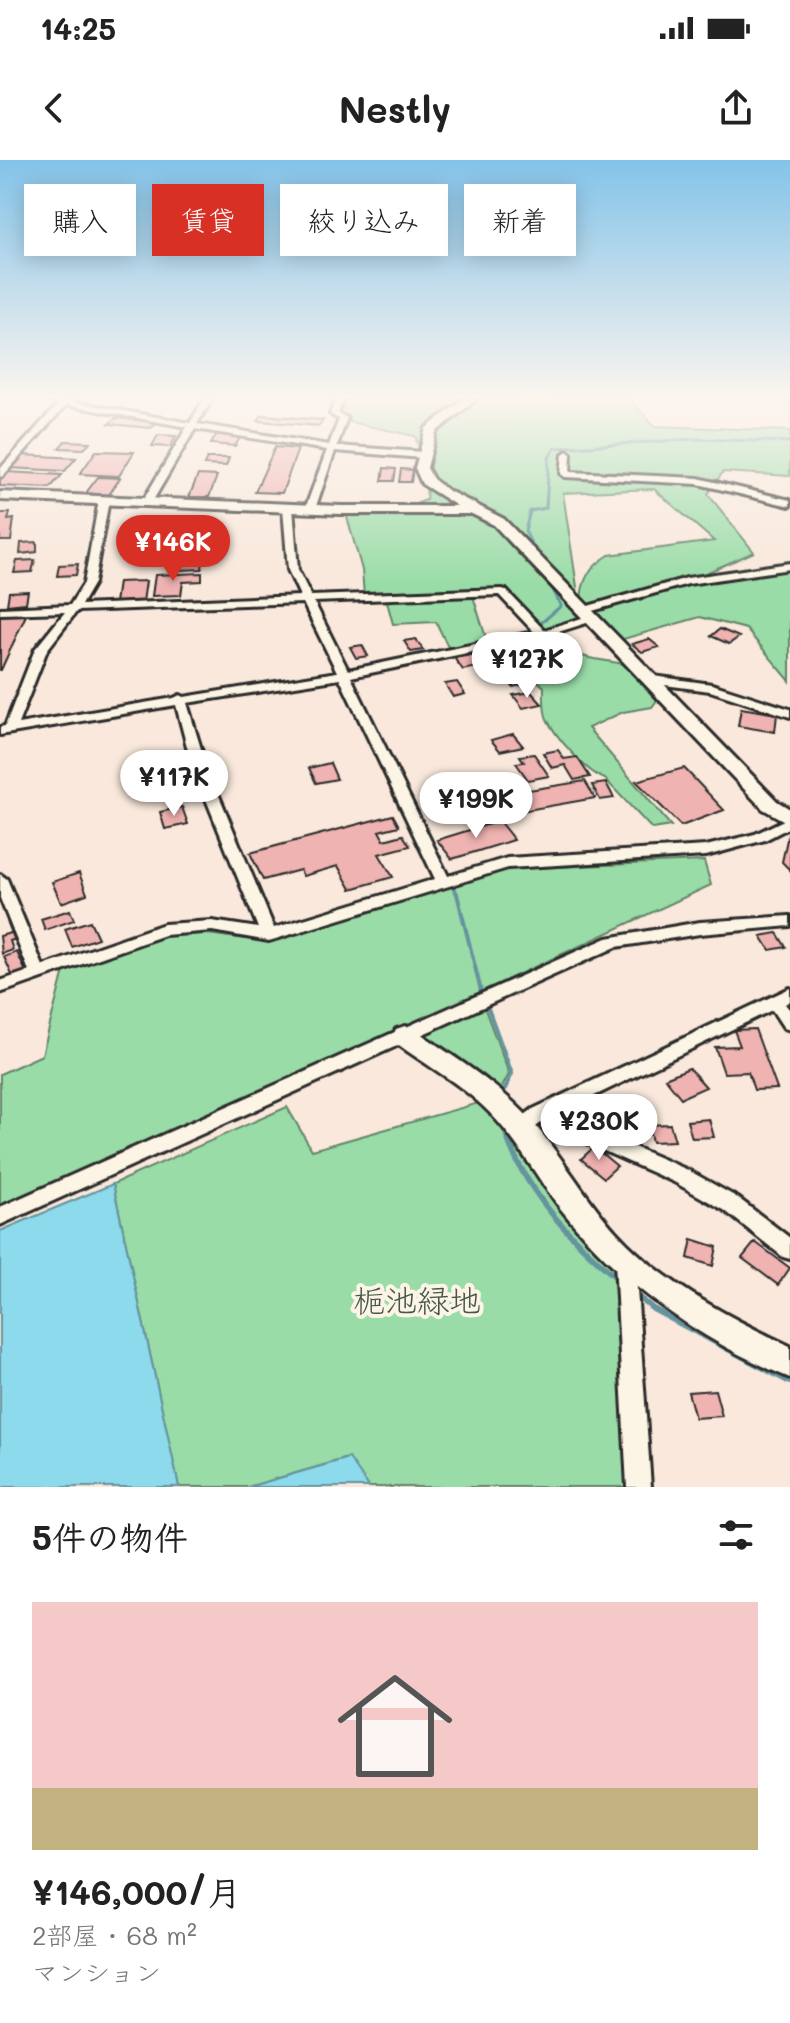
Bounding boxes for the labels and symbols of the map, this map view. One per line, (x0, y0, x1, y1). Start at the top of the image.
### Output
pin: ¥146K (117, 515, 229, 583)
pin: ¥127K (471, 632, 583, 700)
pin: ¥117K (118, 750, 230, 818)
pin: ¥199K (420, 772, 532, 840)
pin: ¥230K (543, 1094, 655, 1162)
park label: 梔池緑地 (353, 1278, 481, 1320)

